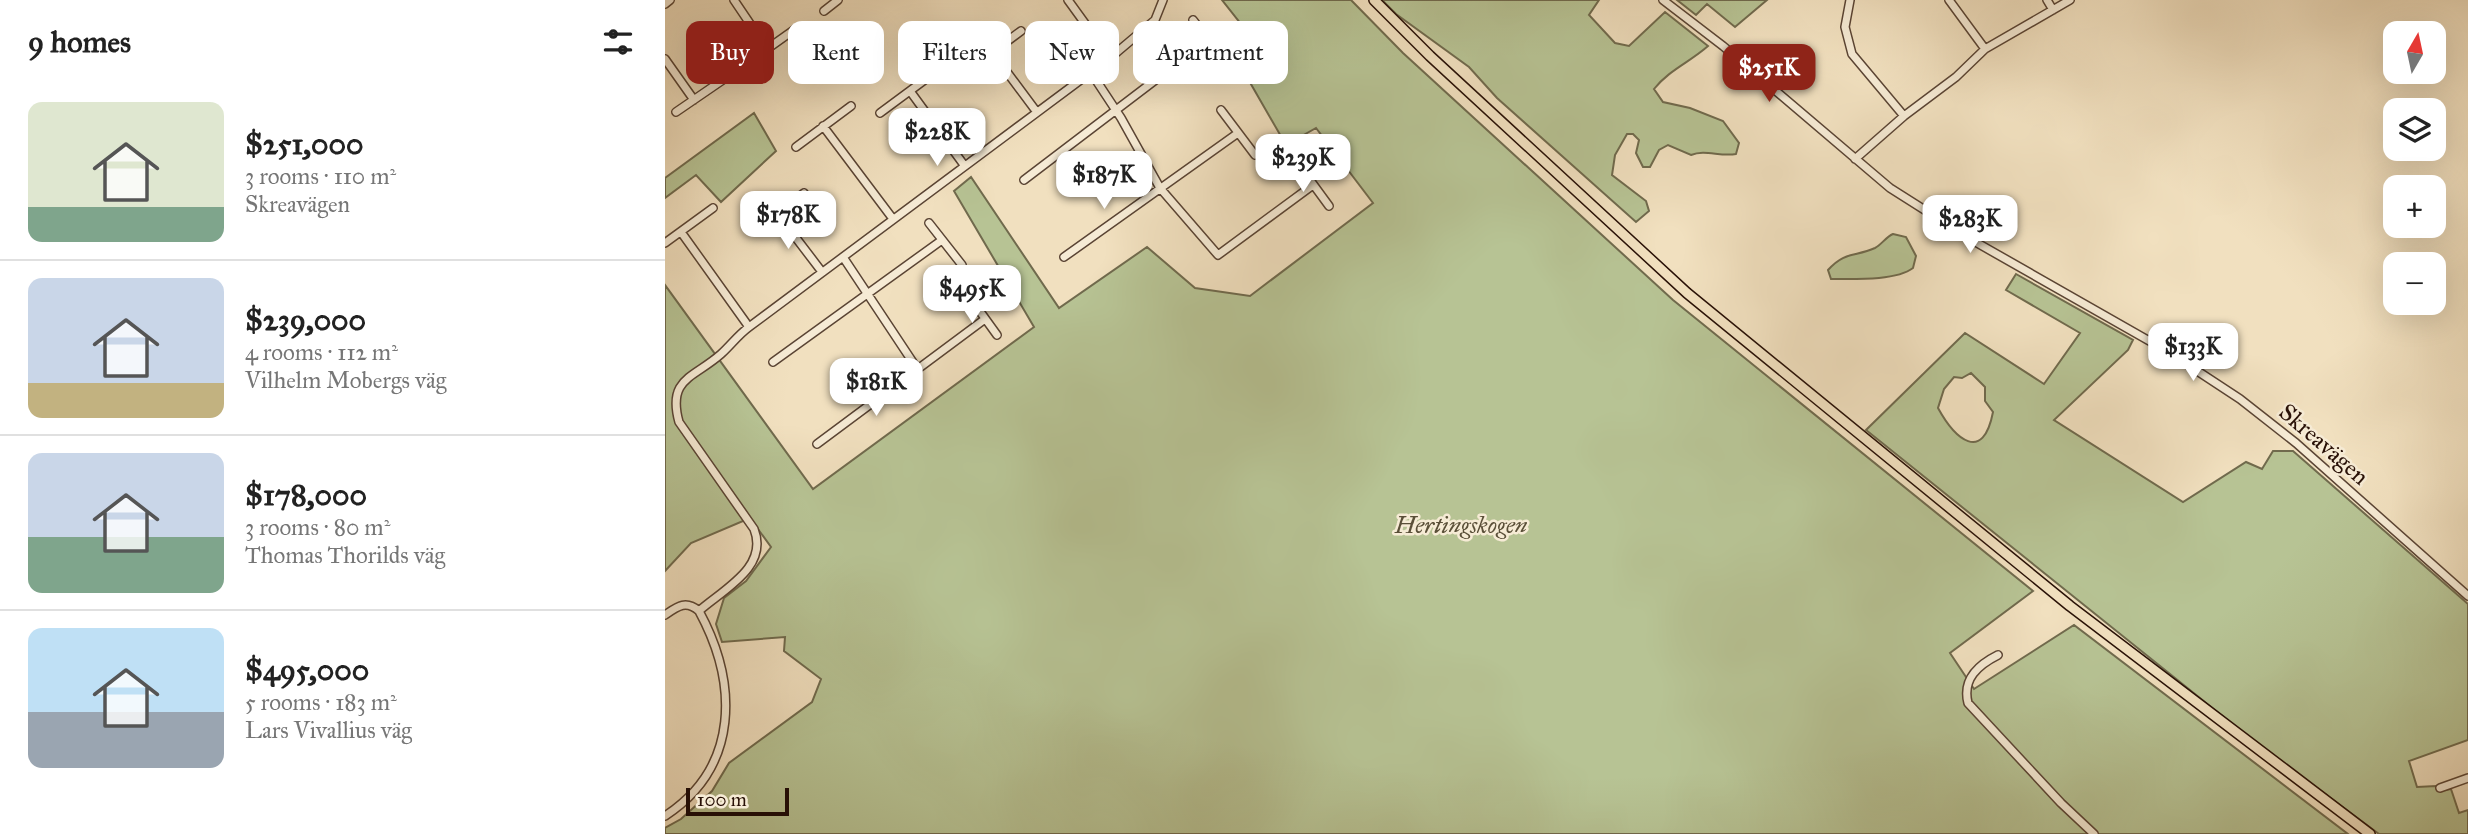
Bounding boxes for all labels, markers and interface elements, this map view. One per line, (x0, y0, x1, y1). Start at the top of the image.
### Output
chip: Buy (686, 21, 774, 84)
chip: Rent (788, 21, 884, 84)
chip: Filters (898, 21, 1011, 84)
chip: New (1025, 21, 1119, 84)
chip: Apartment (1133, 21, 1288, 84)
north arrow (2383, 21, 2447, 84)
map controls (2383, 21, 2446, 315)
icon: filters (599, 23, 637, 61)
text: 9 homes (28, 24, 131, 60)
pin: $251K (1720, 44, 1818, 104)
text: $251K (1738, 53, 1800, 81)
button: layers (2383, 98, 2446, 161)
pin: $228K (888, 108, 986, 168)
text: $228K (905, 117, 969, 145)
text: $251,000 (245, 126, 364, 162)
icon: home (84, 130, 168, 214)
pin: $239K (1254, 134, 1352, 194)
text: $239K (1271, 143, 1335, 171)
pin: $187K (1055, 152, 1153, 211)
text: $187K (1072, 160, 1136, 188)
text: 3 rooms · 110 m² (245, 162, 396, 190)
button: + (2383, 175, 2446, 238)
text: Skreavägen (245, 190, 350, 218)
pin: $178K (739, 191, 837, 251)
pin: $283K (1921, 196, 2019, 255)
text: $178K (756, 200, 820, 228)
text: $283K (1939, 204, 2001, 232)
button: − (2383, 252, 2446, 315)
pin: $495K (923, 266, 1021, 325)
text: $495K (939, 274, 1005, 302)
text: $239,000 (245, 302, 366, 338)
icon: home (84, 306, 168, 390)
pin: $133K (2144, 324, 2242, 383)
text: $133K (2164, 332, 2222, 360)
text: 4 rooms · 112 m² (245, 338, 398, 366)
pin: $181K (827, 358, 925, 418)
text: Vilhelm Mobergs väg (245, 366, 446, 394)
text: $181K (846, 367, 906, 395)
street label: Skreavägen (2273, 397, 2375, 491)
text: $178,000 (245, 477, 367, 513)
icon: home (84, 481, 168, 565)
park label: Hertingskogen (1394, 510, 1528, 540)
text: 3 rooms · 80 m² (245, 513, 390, 541)
text: Thomas Thorilds väg (245, 541, 445, 569)
text: $495,000 (245, 652, 369, 688)
icon: home (84, 656, 168, 740)
text: 5 rooms · 183 m² (245, 688, 397, 716)
text: Lars Vivallius väg (245, 716, 412, 744)
scale bar (686, 785, 789, 817)
text: 100 m (697, 788, 747, 811)

